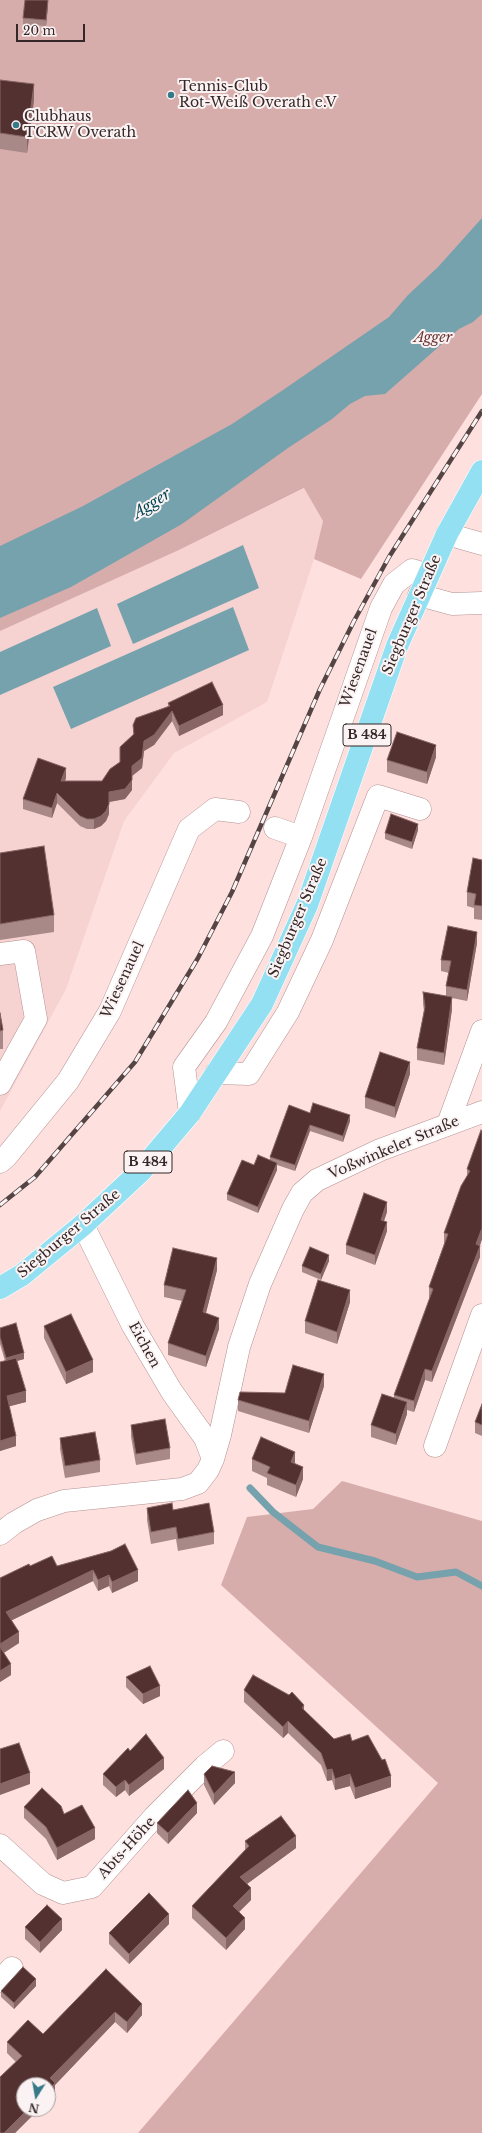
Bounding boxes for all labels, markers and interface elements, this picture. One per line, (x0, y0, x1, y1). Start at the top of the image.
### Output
scale bar (18, 16, 87, 42)
text: 20 m (23, 23, 55, 38)
place label: Tennis-Club Rot-Weiß Overath e.V (179, 79, 336, 112)
marker: Tennis-Club Rot-Weiß Overath e.V (166, 90, 176, 100)
place label: Clubhaus TCRW Overath (24, 109, 136, 142)
marker: Clubhaus TCRW Overath (11, 120, 21, 130)
park label: Agger (414, 330, 452, 346)
water label: Agger (130, 485, 174, 523)
street label: Siegburger Straße (379, 552, 445, 678)
street label: Wiesenauel (337, 626, 381, 710)
road number: B 484 (343, 724, 391, 746)
street label: Siegburger Straße (265, 855, 331, 981)
street label: Wiesenauel (98, 939, 148, 1021)
street label: Voßwinkeler Straße (326, 1113, 462, 1183)
road number: B 484 (124, 1151, 172, 1173)
street label: Siegburger Straße (14, 1186, 124, 1282)
street label: Eichen (125, 1319, 163, 1371)
street label: Abts-Höhe (95, 1814, 159, 1882)
north arrow (16, 2077, 56, 2117)
text: N (27, 2100, 40, 2116)

